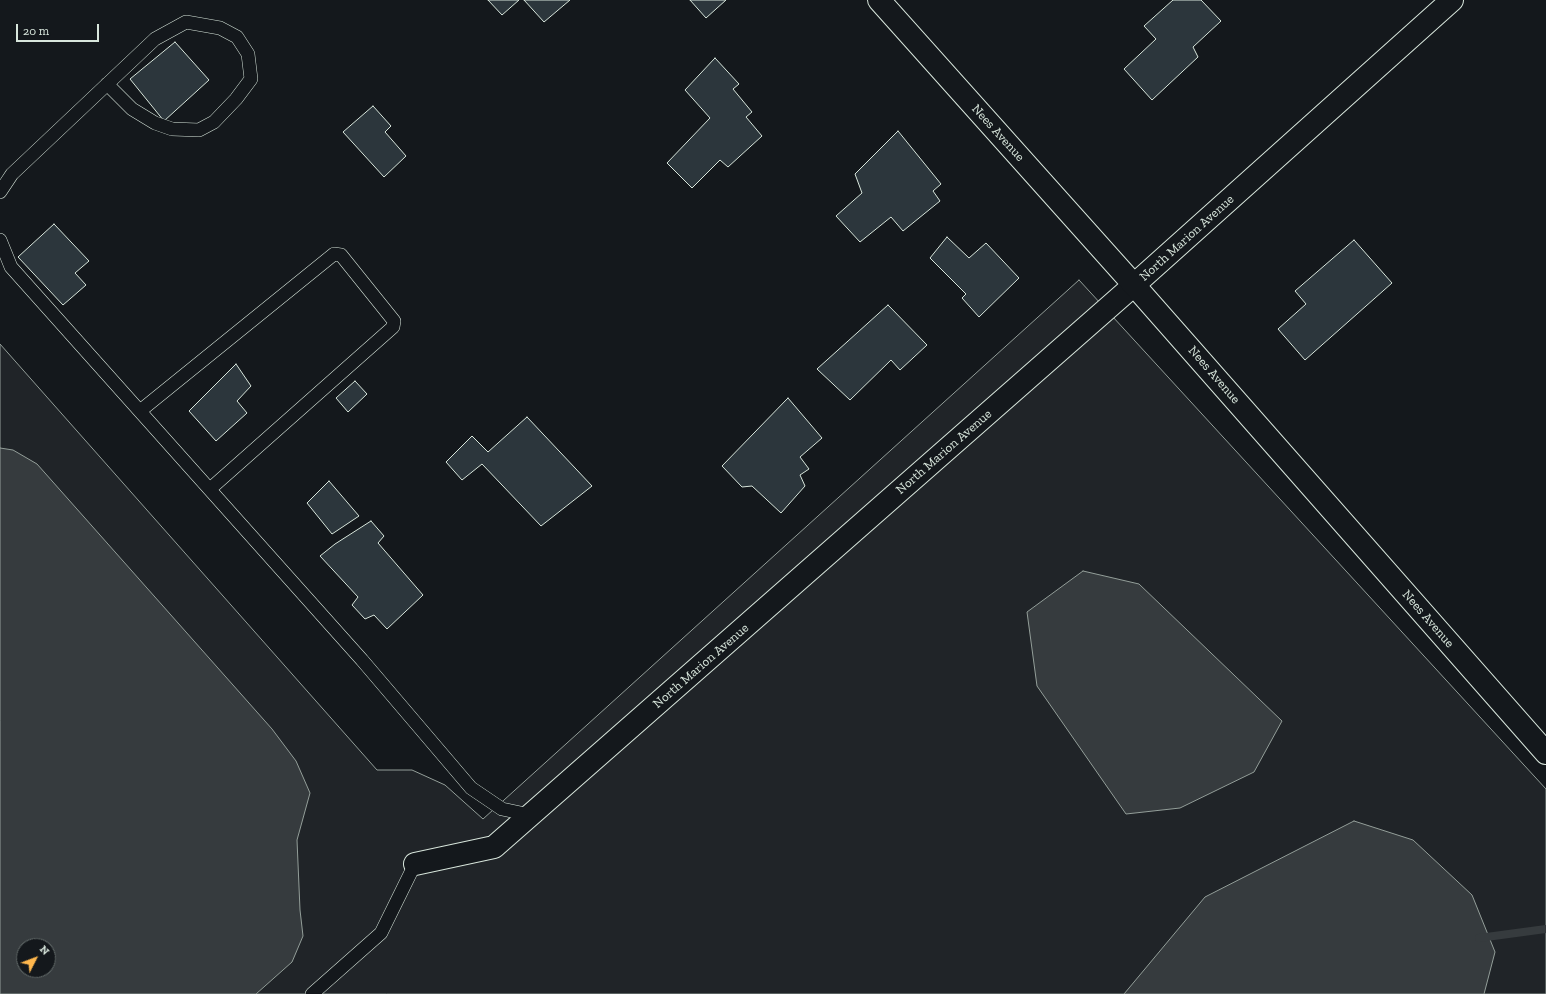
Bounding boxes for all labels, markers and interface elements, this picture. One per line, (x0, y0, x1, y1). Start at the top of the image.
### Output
scale bar (18, 16, 101, 42)
text: 20 m (23, 24, 49, 38)
street label: Nees Avenue (968, 101, 1028, 165)
street label: North Marion Avenue (1137, 192, 1237, 284)
street label: Nees Avenue (1185, 343, 1243, 407)
street label: North Marion Avenue (893, 406, 995, 498)
street label: Nees Avenue (1399, 587, 1457, 651)
street label: North Marion Avenue (650, 620, 752, 712)
north arrow (16, 938, 56, 978)
text: N (37, 943, 52, 958)

